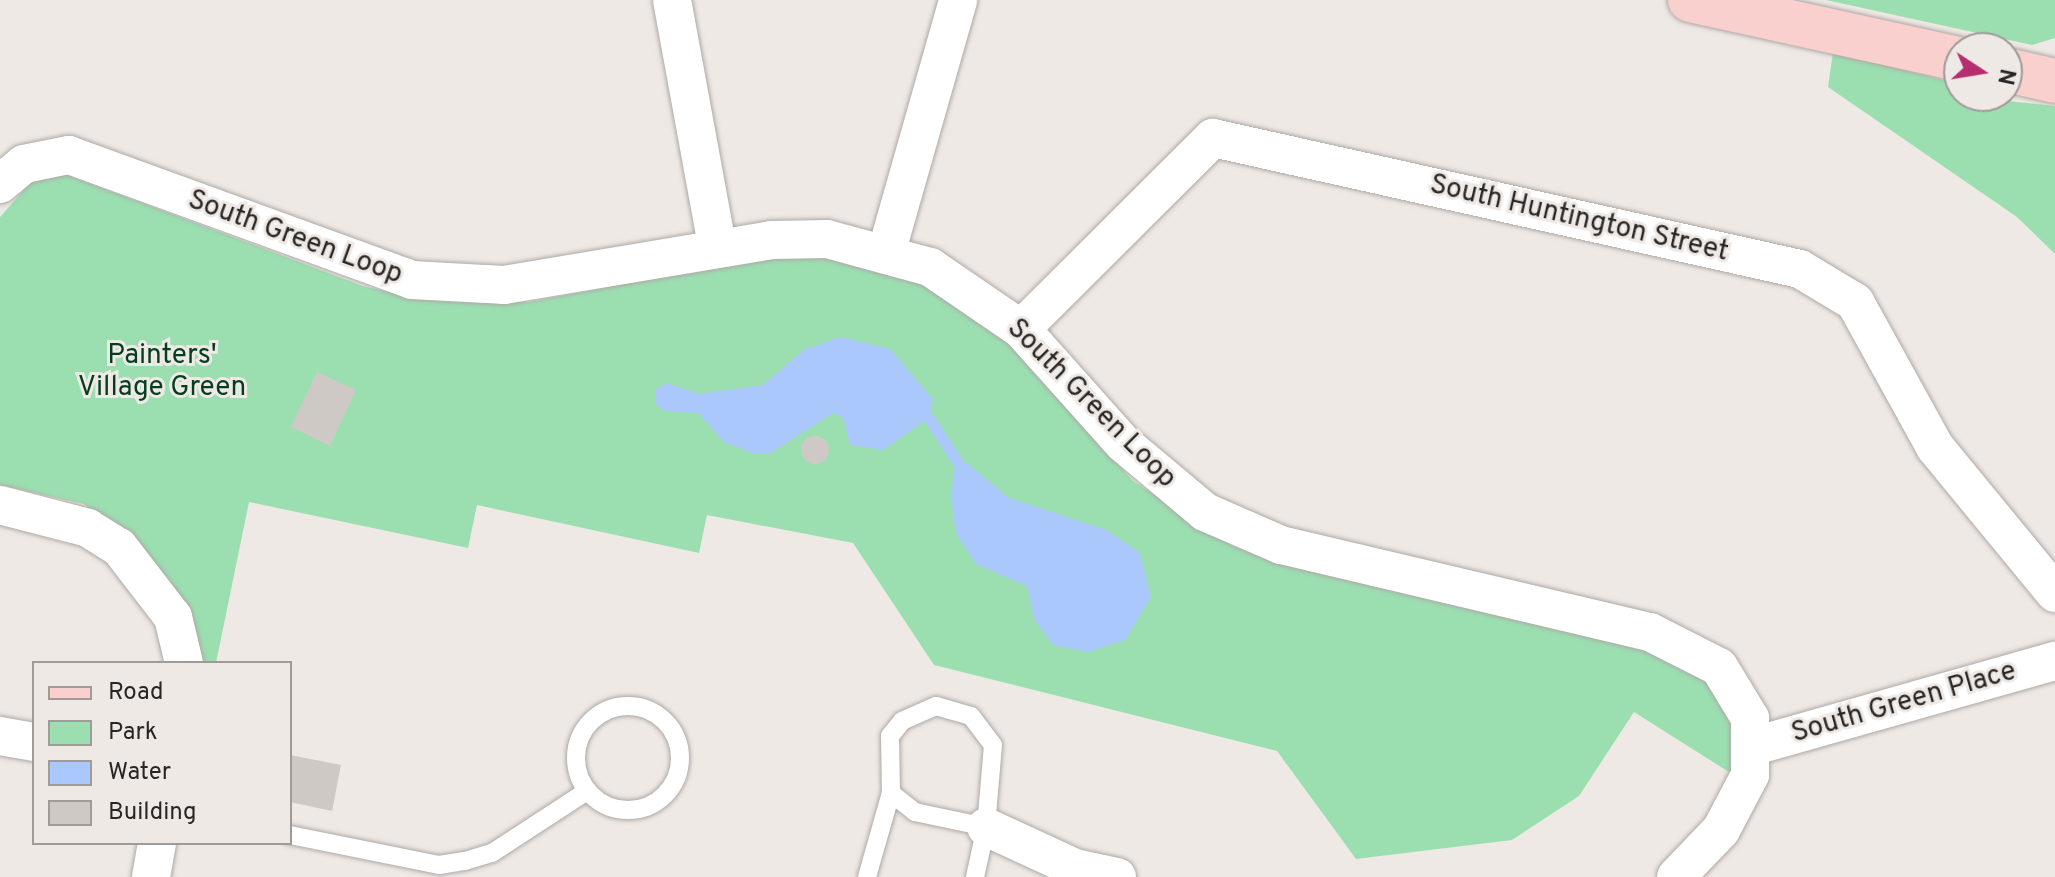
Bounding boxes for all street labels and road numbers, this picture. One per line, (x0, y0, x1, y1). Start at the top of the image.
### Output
street label: South Huntington Street (1427, 168, 1731, 270)
street label: South Green Loop (183, 184, 407, 292)
street label: South Green Loop (999, 312, 1183, 496)
street label: South Green Place (1788, 655, 2020, 751)

